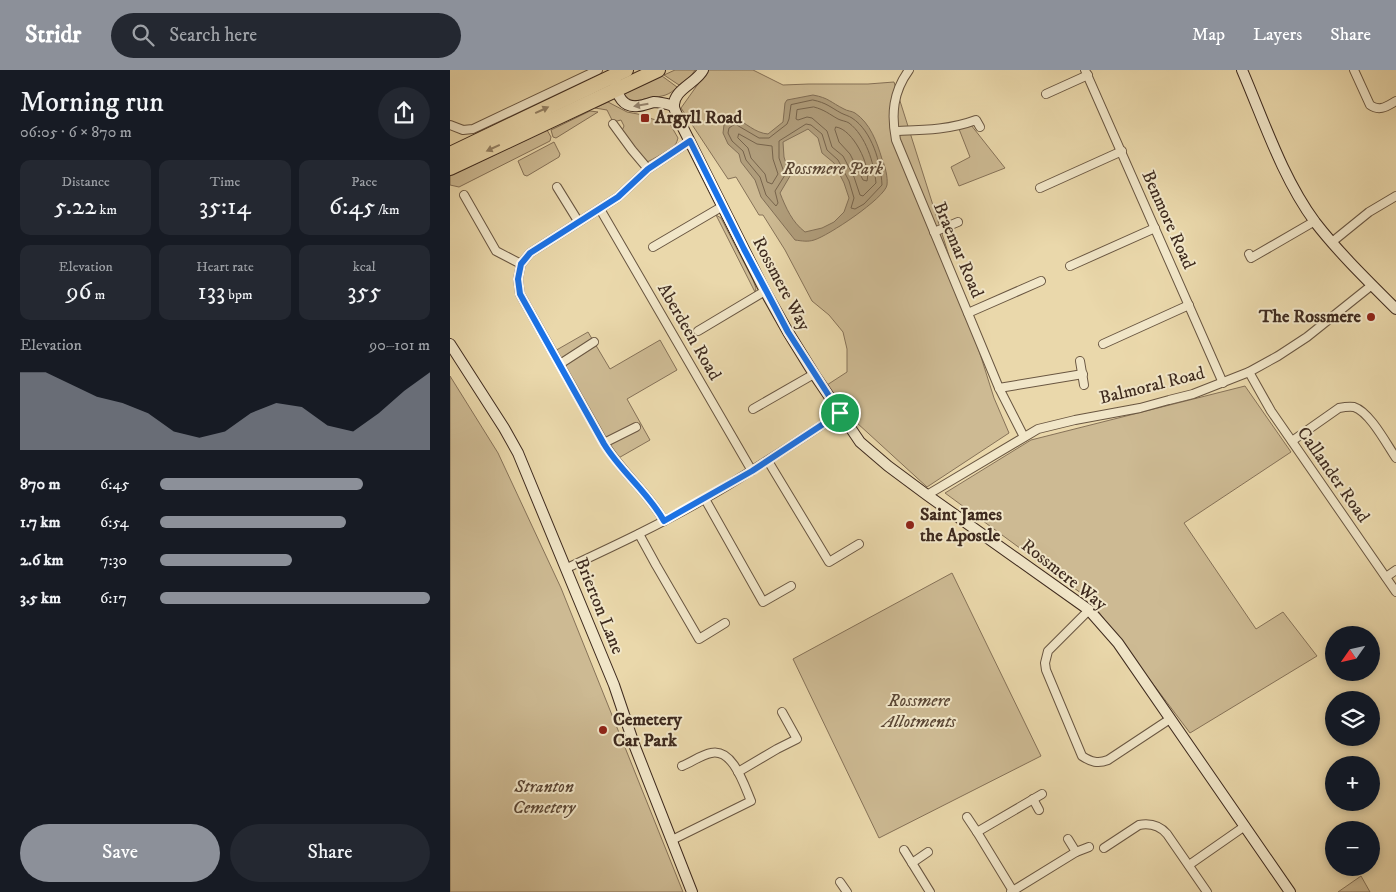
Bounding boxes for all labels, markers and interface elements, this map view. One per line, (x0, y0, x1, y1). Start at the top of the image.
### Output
search box (111, 13, 461, 58)
text: Stridr (25, 20, 81, 50)
icon: search (129, 21, 157, 49)
text: Search here (169, 24, 257, 47)
text: Map (1192, 24, 1225, 46)
text: Layers (1253, 24, 1302, 46)
text: Share (1330, 24, 1371, 46)
text: Morning run (20, 85, 164, 120)
button: share (378, 87, 430, 139)
one-way arrow (633, 102, 649, 110)
one-way arrow (534, 106, 549, 114)
place label: Argyll Road (654, 107, 743, 129)
marker: Argyll Road (639, 112, 651, 124)
text: 06:05 · 6 × 870 m (20, 122, 132, 142)
one-way arrow (486, 145, 500, 153)
park label: Rossmere Park (782, 158, 883, 180)
street label: Benmore Road (1136, 167, 1200, 273)
text: Distance (62, 173, 110, 191)
text: Time (210, 173, 240, 191)
text: Pace (351, 173, 377, 191)
text: 5.22 (54, 191, 97, 222)
text: 35:14 (199, 191, 251, 222)
text: 6:45 (329, 191, 375, 222)
street label: Braemar Road (928, 199, 988, 301)
text: km (97, 201, 117, 219)
text: /km (375, 201, 400, 219)
street label: Rossmere Way (747, 233, 815, 335)
text: Elevation (59, 258, 113, 276)
text: Heart rate (196, 258, 254, 276)
text: kcal (353, 258, 376, 276)
text: 96 (66, 276, 92, 307)
text: 133 (198, 276, 225, 307)
text: 355 (347, 276, 381, 307)
street label: Aberdeen Road (652, 280, 726, 384)
text: m (92, 286, 105, 304)
text: bpm (225, 286, 252, 304)
place label: The Rossmere (1258, 306, 1362, 328)
marker: The Rossmere (1365, 311, 1377, 323)
text: Elevation (20, 335, 82, 355)
text: 90–101 m (369, 335, 430, 355)
street label: Balmoral Road (1097, 362, 1207, 410)
pin (819, 392, 861, 434)
icon: arrive (826, 399, 854, 427)
street label: Callander Road (1292, 423, 1374, 527)
text: 870 m (20, 474, 61, 494)
text: 6:45 (100, 474, 130, 494)
place label: Saint James the Apostle (920, 504, 1002, 547)
text: 1.7 km (20, 512, 61, 532)
text: 6:54 (100, 512, 129, 532)
marker: Saint James the Apostle (904, 519, 916, 531)
street label: Rossmere Way (1017, 535, 1112, 616)
text: 2.6 km (20, 550, 64, 570)
text: 7:30 (100, 550, 127, 570)
street label: Brierton Lane (570, 555, 628, 657)
text: 3.5 km (20, 588, 61, 608)
text: 6:17 (100, 588, 127, 608)
north arrow (1325, 626, 1380, 681)
map controls (1325, 626, 1380, 876)
park label: Rossmere Allotments (880, 690, 956, 733)
button: layers (1325, 691, 1380, 746)
place label: Cemetery Car Park (613, 709, 682, 752)
marker: Cemetery Car Park (597, 724, 609, 736)
button: + (1325, 756, 1380, 811)
park label: Stranton Cemetery (513, 776, 576, 819)
button: − (1325, 821, 1380, 876)
button: Save (20, 824, 220, 882)
button: Share (230, 824, 430, 882)

